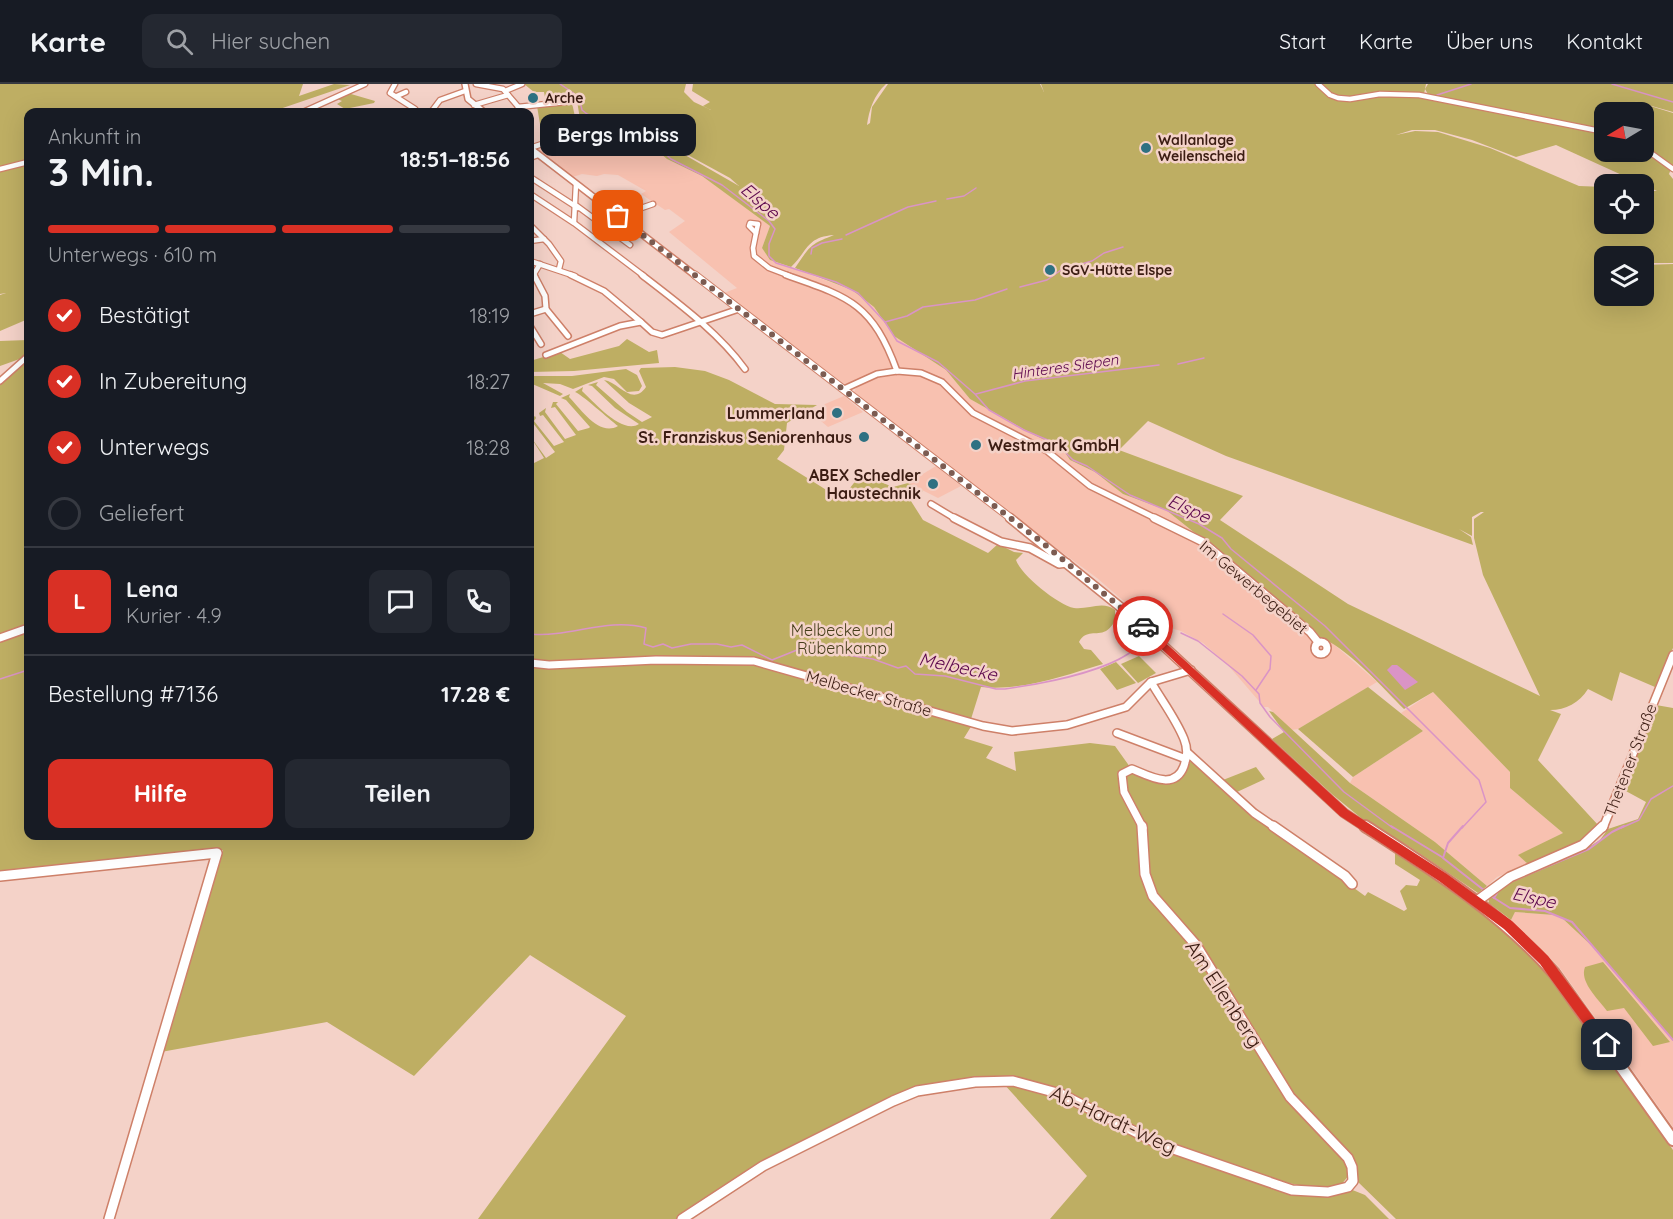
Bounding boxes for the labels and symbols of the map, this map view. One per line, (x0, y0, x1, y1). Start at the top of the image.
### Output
place label: Arche (545, 89, 583, 107)
marker: Arche (526, 91, 540, 105)
north arrow (1594, 102, 1654, 162)
callout: Bergs Imbiss (540, 114, 696, 156)
place label: Wallanlage Weilenscheid (1158, 131, 1245, 165)
marker: Wallanlage Weilenscheid (1139, 141, 1153, 155)
water label: Elspe (736, 178, 785, 224)
pin (592, 190, 643, 241)
place label: SGV-Hütte Elspe (1062, 261, 1172, 279)
marker: SGV-Hütte Elspe (1043, 263, 1057, 277)
water label: Hinteres Siepen (1010, 350, 1120, 383)
place label: Lummerland (727, 403, 825, 423)
marker: Lummerland (830, 406, 844, 420)
place label: St. Franziskus Seniorenhaus (638, 427, 852, 447)
marker: St. Franziskus Seniorenhaus (857, 430, 871, 444)
place label: Westmark GmbH (988, 435, 1119, 455)
marker: Westmark GmbH (969, 438, 983, 452)
place label: ABEX Schedler Haustechnik (809, 465, 921, 503)
marker: ABEX Schedler Haustechnik (926, 477, 940, 491)
water label: Elspe (1164, 489, 1215, 529)
street label: Im Gewerbegebiet (1196, 536, 1312, 638)
courier (1113, 596, 1173, 656)
park label: Melbecke und Rübenkamp (791, 620, 893, 658)
water label: Melbecke (917, 647, 1000, 686)
street label: Melbecker Straße (804, 666, 934, 720)
street label: Thetener Straße (1599, 700, 1661, 820)
water label: Elspe (1510, 881, 1559, 914)
street label: Am Ellenberg (1180, 935, 1268, 1052)
pin (1581, 1019, 1632, 1070)
street label: Ab-Hardt-Weg (1046, 1079, 1180, 1160)

